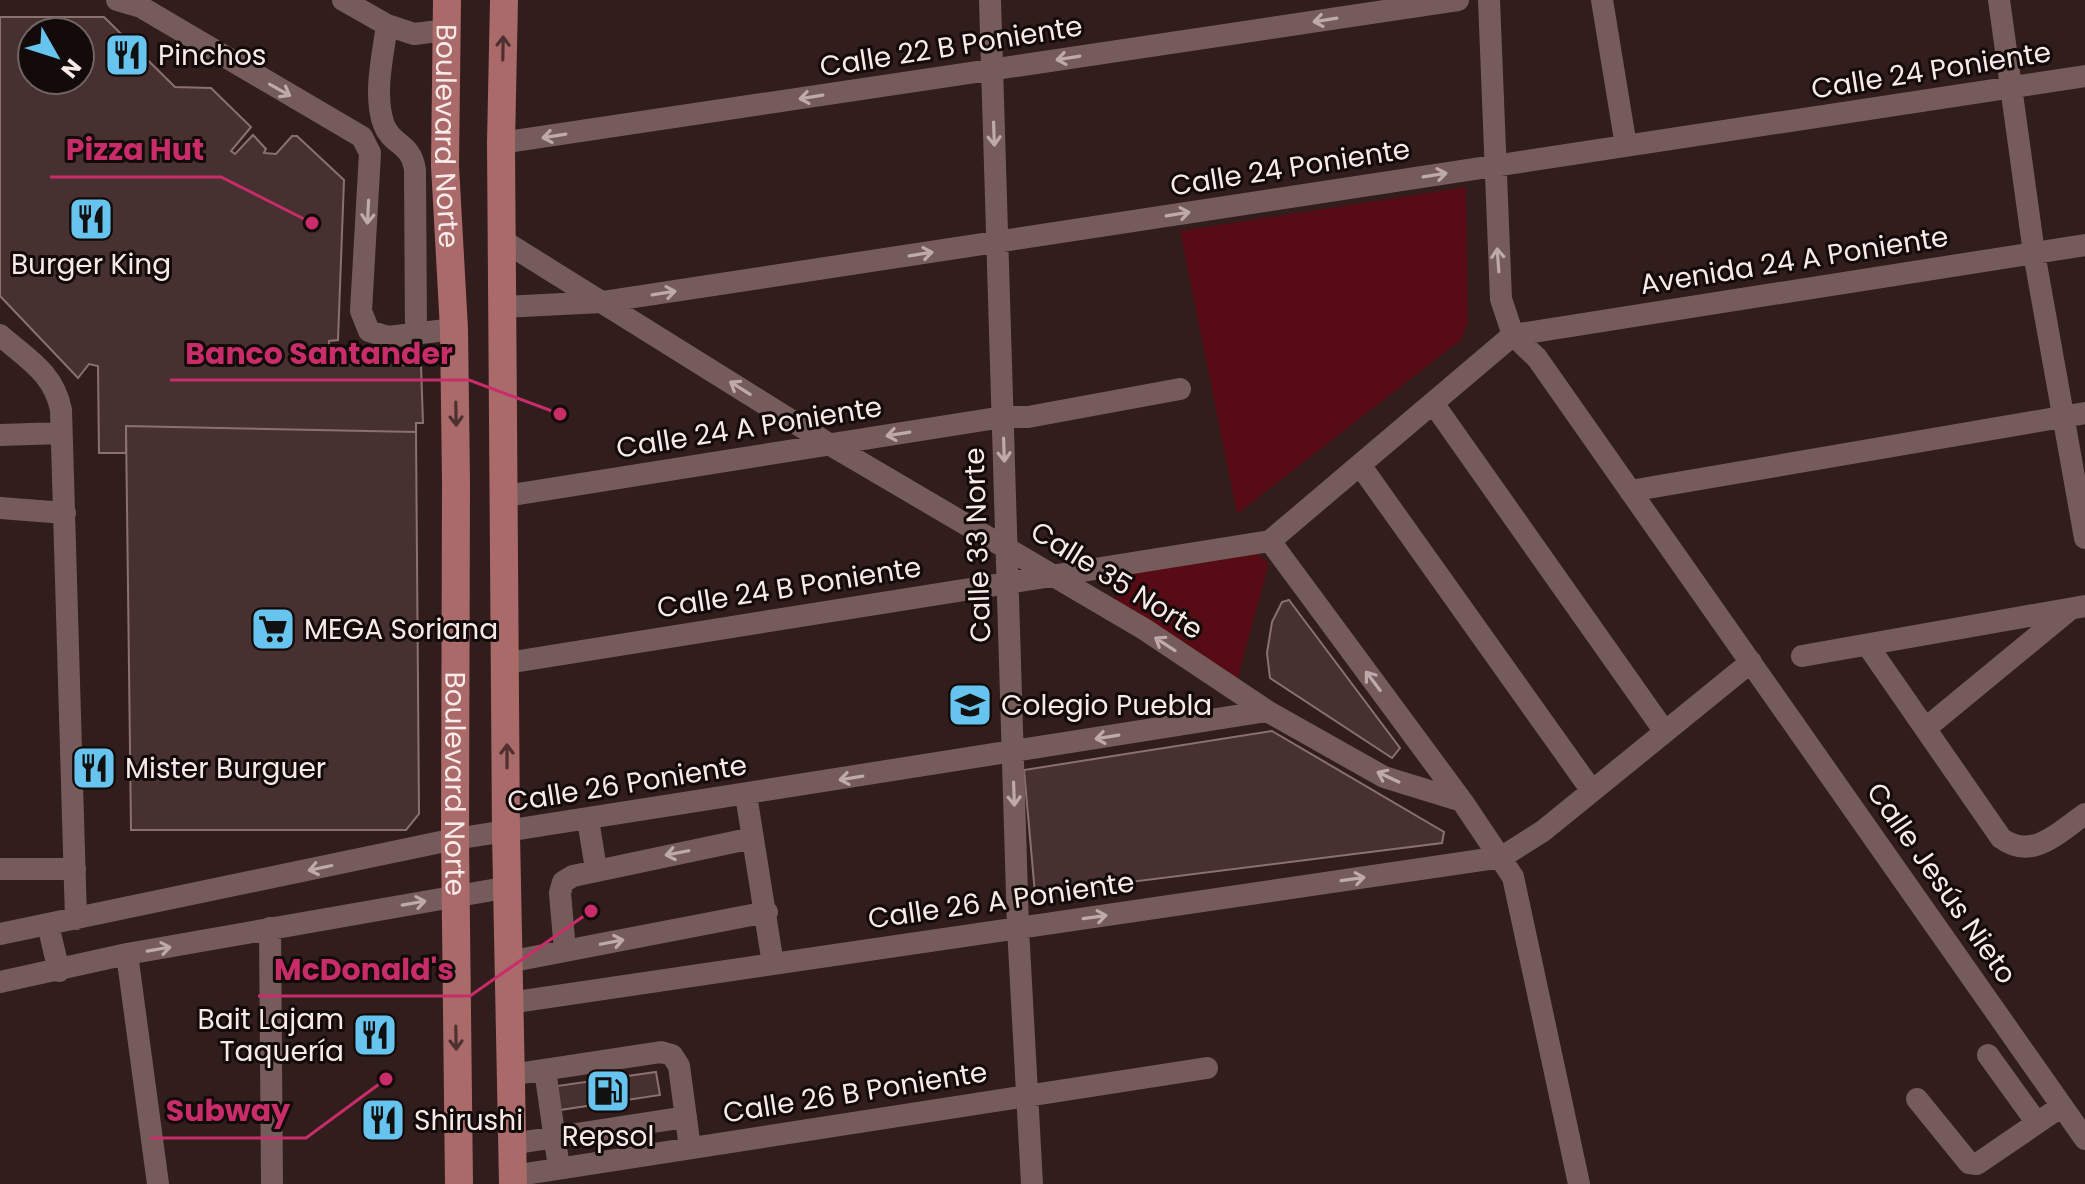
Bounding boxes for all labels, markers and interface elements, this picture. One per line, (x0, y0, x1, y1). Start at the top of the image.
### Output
street label: Calle 22 B Poniente (817, 6, 1085, 87)
one-way arrow (1313, 13, 1338, 28)
north arrow (16, 16, 96, 96)
street label: Boulevard Norte (425, 24, 469, 249)
restaurant icon: Pinchos (103, 31, 151, 79)
street label: Calle 24 Poniente (1808, 32, 2054, 109)
one-way arrow (495, 35, 511, 62)
place label: Pinchos (158, 36, 266, 75)
text: N (54, 52, 88, 84)
one-way arrow (1056, 52, 1081, 67)
one-way arrow (268, 82, 291, 98)
one-way arrow (799, 90, 824, 105)
one-way arrow (986, 120, 1002, 147)
callout: Pizza Hut (50, 123, 221, 177)
text: Pizza Hut (66, 128, 204, 171)
one-way arrow (542, 129, 567, 144)
street label: Calle 24 Poniente (1167, 129, 1413, 206)
one-way arrow (1422, 167, 1448, 182)
restaurant icon: Burger King (67, 195, 115, 243)
one-way arrow (360, 198, 375, 225)
one-way arrow (1165, 206, 1191, 221)
street label: Avenida 24 A Poniente (1637, 217, 1951, 304)
place label: Burger King (11, 245, 171, 284)
one-way arrow (908, 246, 934, 261)
one-way arrow (1490, 247, 1505, 274)
one-way arrow (651, 285, 677, 300)
callout: Banco Santander (170, 326, 469, 380)
text: Banco Santander (185, 332, 453, 375)
one-way arrow (729, 380, 751, 397)
street label: Calle 24 A Poniente (613, 387, 885, 468)
one-way arrow (448, 400, 463, 427)
one-way arrow (886, 427, 911, 442)
one-way arrow (996, 436, 1012, 463)
street label: Calle 33 Norte (955, 447, 1000, 643)
street label: Calle 35 Norte (1023, 512, 1210, 649)
street label: Calle 24 B Poniente (654, 547, 924, 628)
supermarket icon: MEGA Soriana (249, 605, 297, 653)
place label: MEGA Soriana (304, 610, 498, 649)
one-way arrow (1155, 635, 1177, 652)
street label: Boulevard Norte (435, 671, 475, 896)
one-way arrow (1365, 671, 1382, 692)
school or university icon: Colegio Puebla (946, 681, 994, 729)
place label: Colegio Puebla (1001, 686, 1212, 725)
one-way arrow (1095, 730, 1121, 745)
one-way arrow (499, 743, 515, 770)
restaurant icon: Mister Burguer (70, 744, 118, 792)
street label: Calle 26 Poniente (504, 745, 750, 822)
place label: Mister Burguer (125, 749, 326, 788)
one-way arrow (1376, 769, 1400, 784)
one-way arrow (839, 771, 864, 786)
street label: Calle Jesús Nieto (1857, 775, 2026, 992)
one-way arrow (1007, 780, 1022, 807)
one-way arrow (664, 846, 690, 861)
one-way arrow (307, 861, 333, 876)
street label: Calle 26 A Poniente (865, 862, 1137, 938)
one-way arrow (1340, 871, 1365, 886)
one-way arrow (401, 895, 427, 910)
one-way arrow (1082, 909, 1108, 924)
one-way arrow (599, 933, 625, 948)
one-way arrow (145, 940, 171, 955)
callout: McDonald's (258, 942, 470, 996)
text: McDonald's (274, 948, 454, 991)
place label: Bait Lajam Taquería (198, 1000, 344, 1071)
restaurant icon: Bait Lajam Taquería (351, 1011, 399, 1059)
one-way arrow (448, 1024, 464, 1051)
street label: Calle 26 B Poniente (720, 1052, 990, 1133)
fuel station icon: Repsol (584, 1067, 632, 1115)
callout: Subway (150, 1084, 306, 1138)
text: Subway (166, 1089, 290, 1132)
restaurant icon: Shirushi (359, 1096, 407, 1144)
place label: Shirushi (414, 1101, 523, 1140)
place label: Repsol (562, 1117, 654, 1156)

